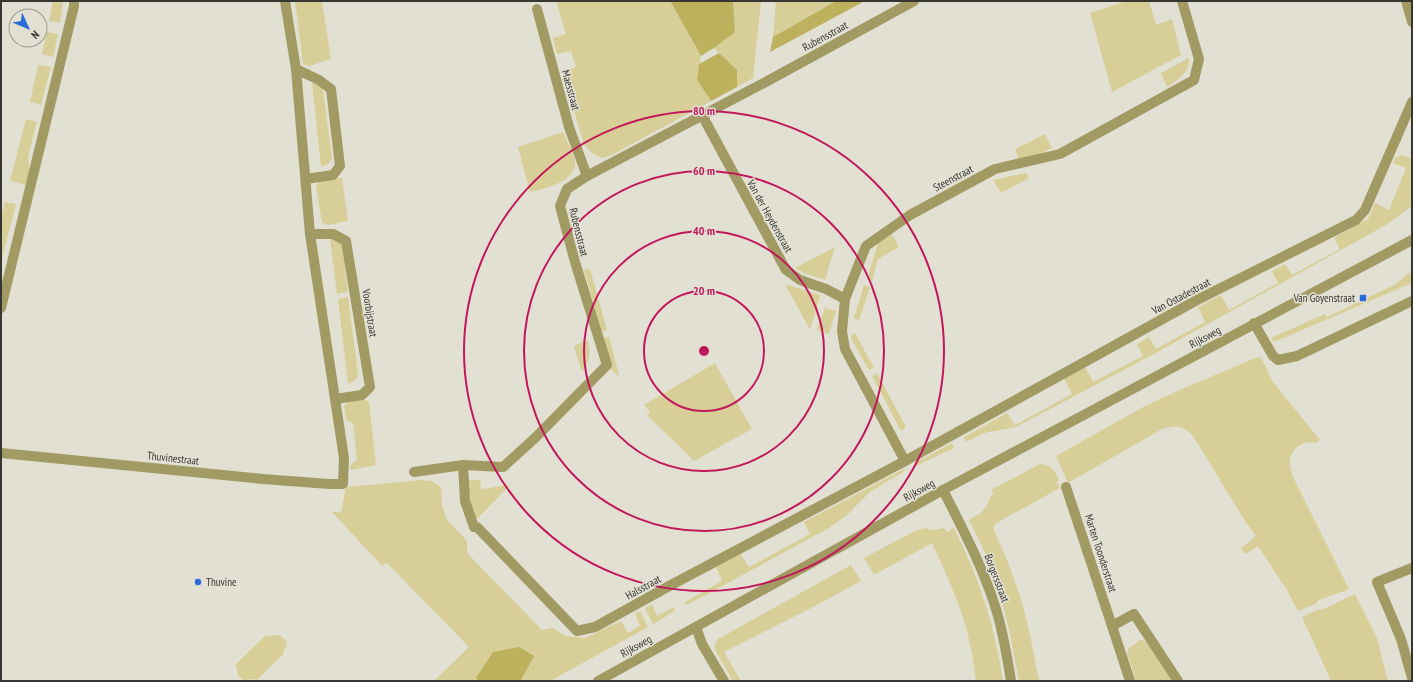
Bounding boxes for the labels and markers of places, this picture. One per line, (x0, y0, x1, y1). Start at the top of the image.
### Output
place label: Van Goyenstraat (1293, 291, 1355, 305)
marker: Van Goyenstraat (1358, 293, 1368, 303)
centre of rings (697, 344, 711, 358)
place label: Thuvine (206, 575, 237, 589)
marker: Thuvine (193, 577, 203, 587)

